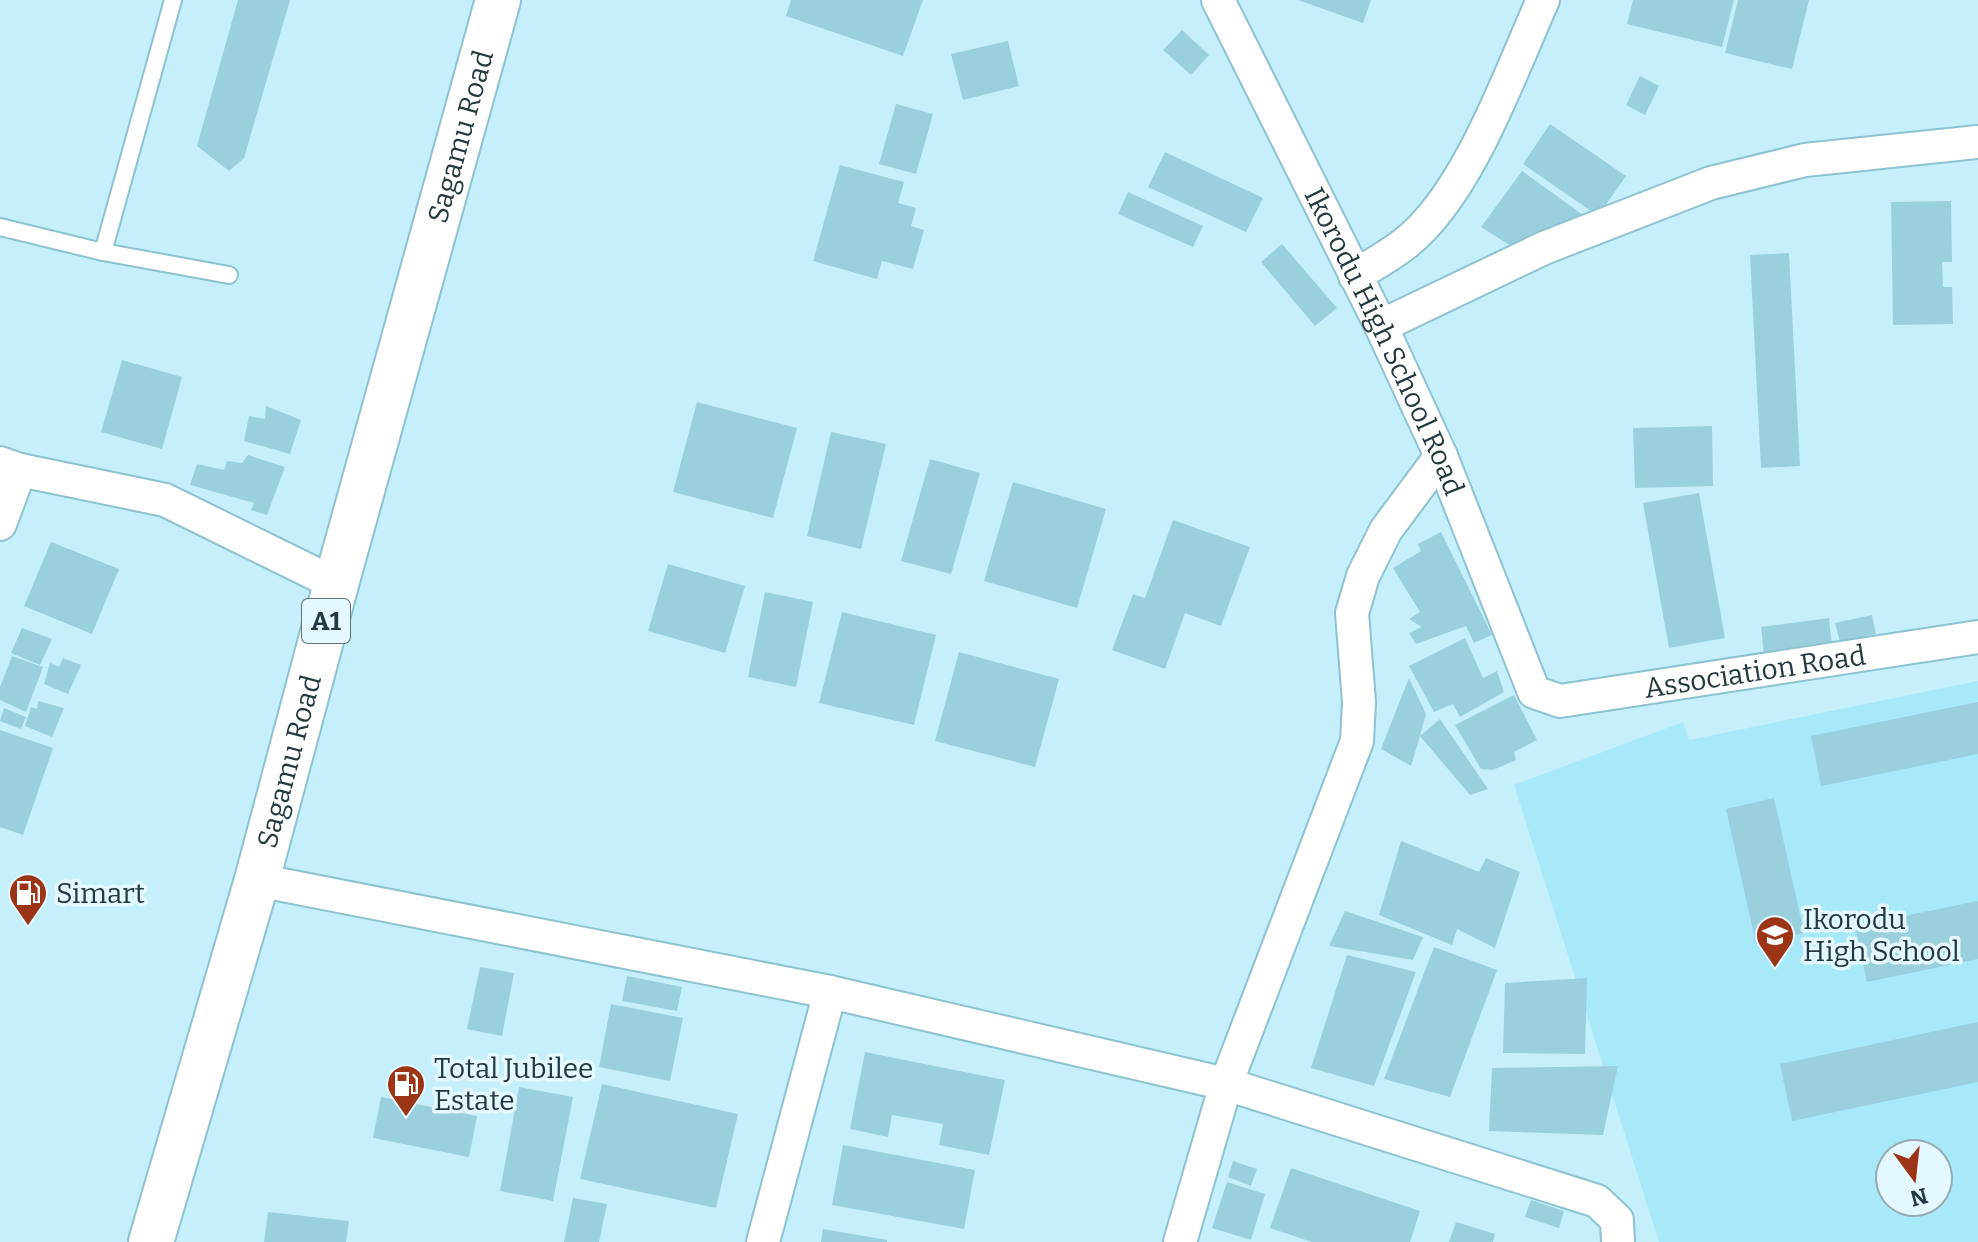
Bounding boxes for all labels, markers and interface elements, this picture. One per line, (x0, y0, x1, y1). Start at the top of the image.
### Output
street label: Sagamu Road (421, 47, 500, 227)
street label: Ikorodu High School Road (1297, 182, 1471, 500)
road number: A1 (302, 599, 350, 643)
street label: Association Road (1642, 638, 1868, 705)
street label: Sagamu Road (250, 671, 328, 852)
fuel station icon: Simart (7, 872, 49, 927)
place label: Simart (56, 877, 145, 910)
place label: Ikorodu High School (1803, 903, 1960, 968)
school or university icon: Ikorodu High School (1754, 914, 1796, 969)
place label: Total Jubilee Estate (434, 1052, 593, 1117)
fuel station icon: Total Jubilee Estate (385, 1063, 427, 1118)
north arrow (1874, 1138, 1954, 1218)
text: N (1907, 1182, 1931, 1212)

